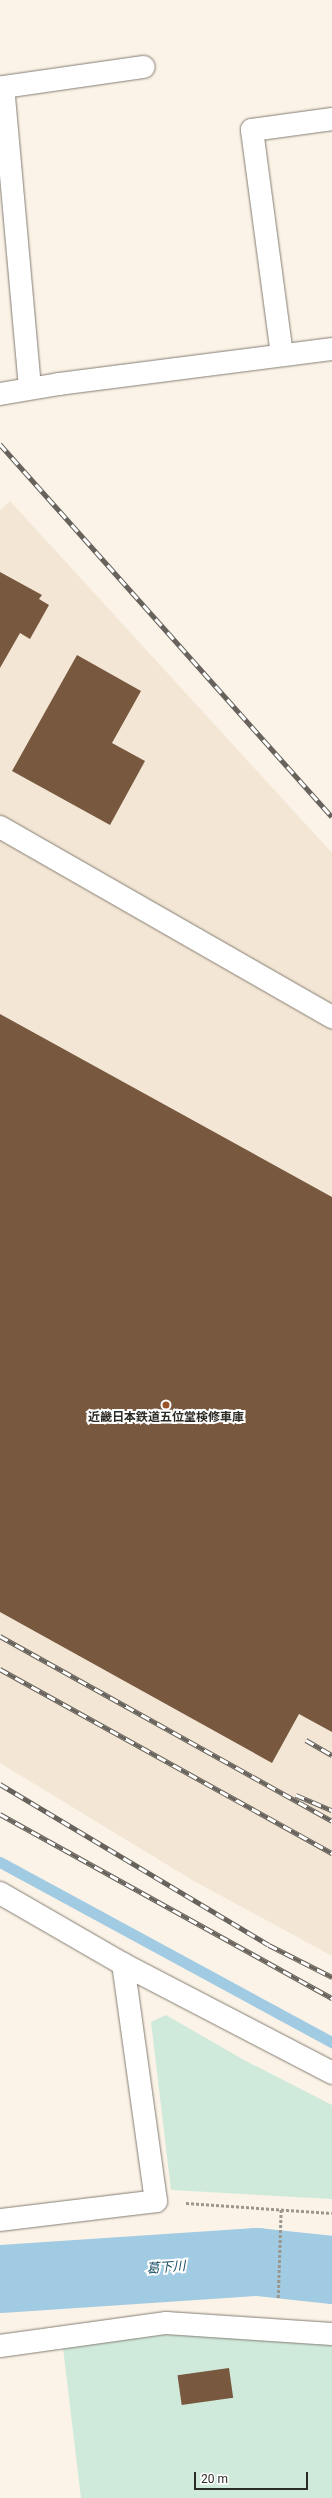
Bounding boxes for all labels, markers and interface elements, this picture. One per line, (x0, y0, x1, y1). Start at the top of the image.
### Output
marker: 近畿日本鉄道五位堂検修車庫 (161, 1400, 171, 1410)
place label: 近畿日本鉄道五位堂検修車庫 (88, 1411, 244, 1425)
water label: 葛下川 (146, 2259, 186, 2277)
scale bar (196, 2464, 310, 2490)
text: 20 m (201, 2472, 228, 2486)

